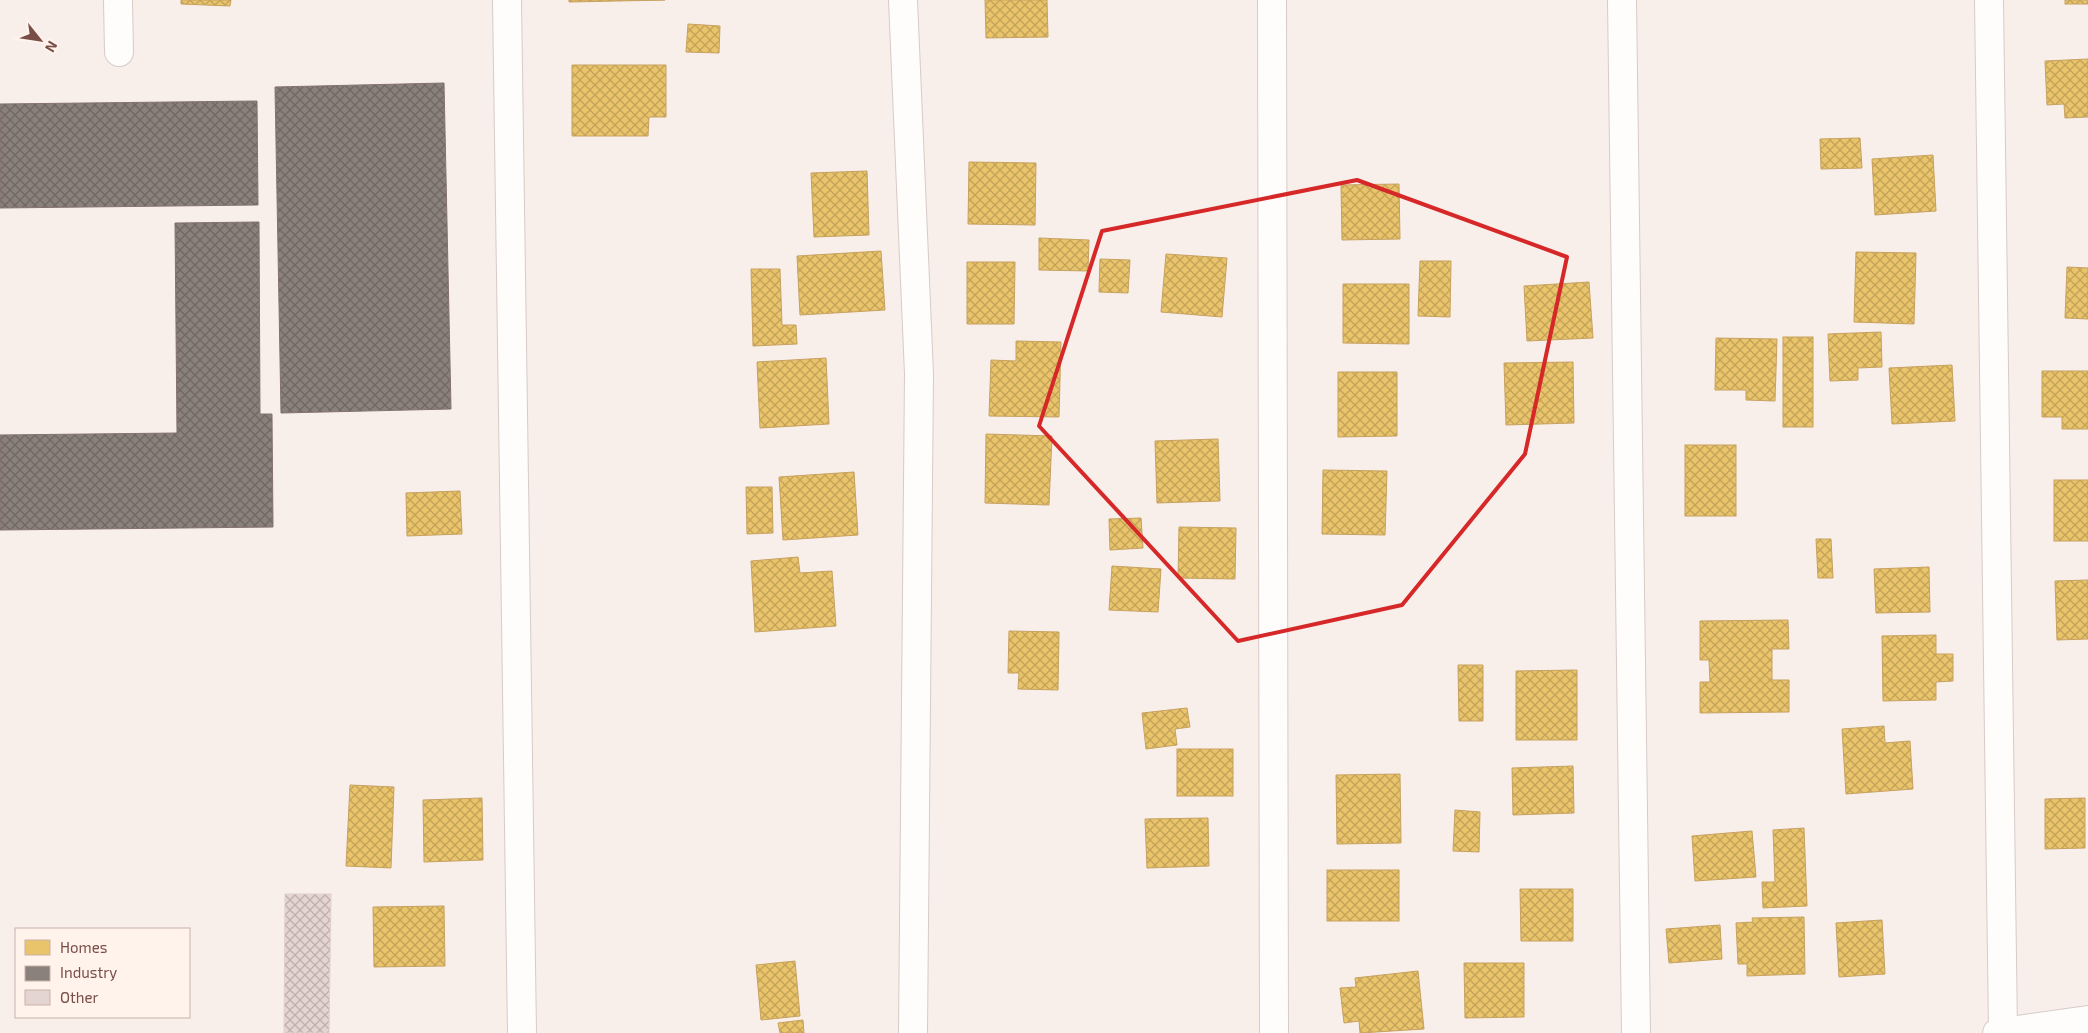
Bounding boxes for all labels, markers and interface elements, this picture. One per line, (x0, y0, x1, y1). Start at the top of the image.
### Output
north arrow (15, 15, 65, 65)
text: N (42, 38, 62, 55)
legend (15, 928, 190, 1018)
text: Homes (60, 938, 107, 956)
text: Industry (60, 963, 117, 981)
text: Other (60, 988, 99, 1006)

